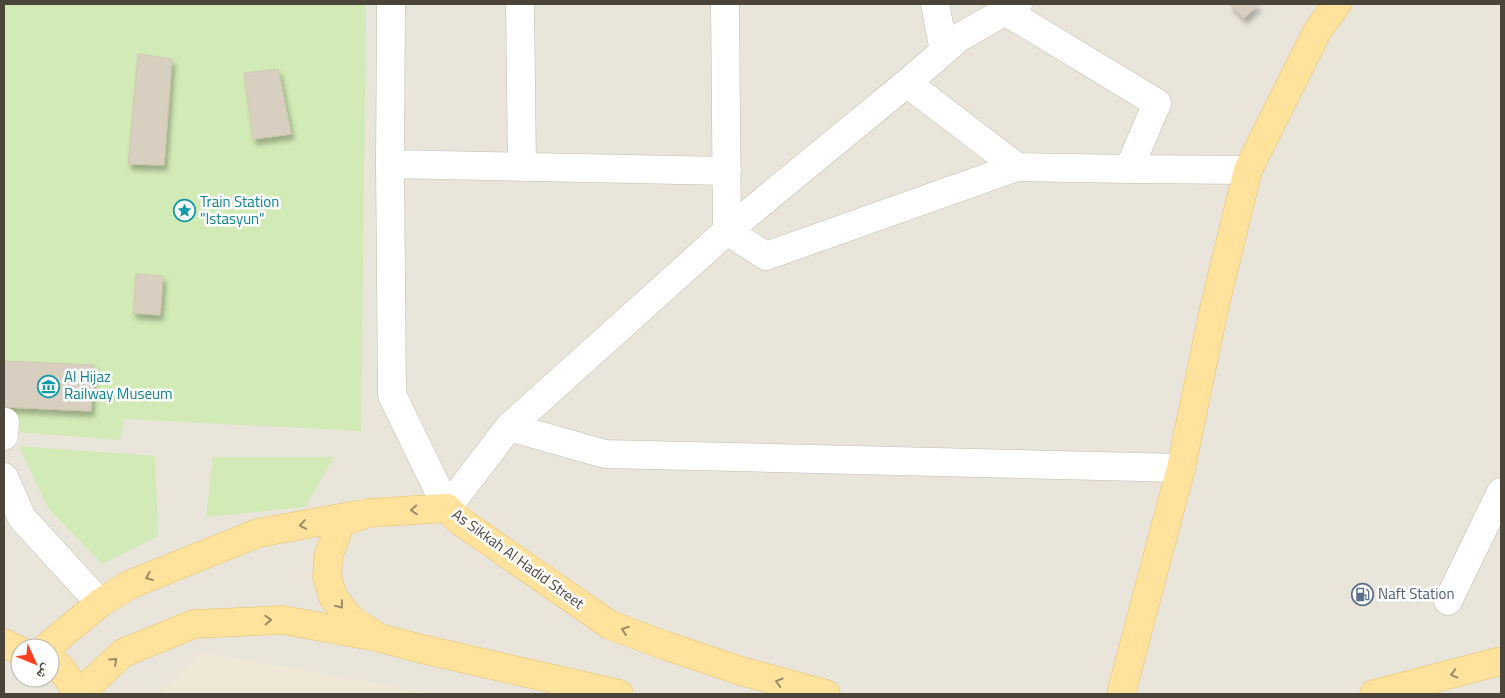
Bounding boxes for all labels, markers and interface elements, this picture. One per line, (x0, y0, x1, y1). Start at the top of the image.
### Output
place label: Train Station "Istasyun" (200, 190, 279, 230)
place icon: Train Station "Istasyun" (172, 199, 196, 223)
place label: Al Hijaz Railway Museum (64, 365, 172, 405)
museum icon: Al Hijaz Railway Museum (36, 374, 60, 398)
street label: As Sikkah Al Hadid Street (448, 503, 590, 615)
one-way arrow (409, 505, 417, 516)
one-way arrow (298, 520, 307, 530)
one-way arrow (145, 571, 154, 581)
fuel station icon: Naft Station (1350, 582, 1374, 606)
place label: Naft Station (1378, 582, 1455, 605)
one-way arrow (335, 600, 344, 609)
one-way arrow (264, 615, 272, 626)
one-way arrow (621, 626, 630, 636)
north arrow (10, 638, 60, 688)
one-way arrow (109, 658, 118, 667)
text: ش (32, 660, 57, 685)
one-way arrow (1450, 668, 1459, 679)
one-way arrow (775, 677, 784, 687)

